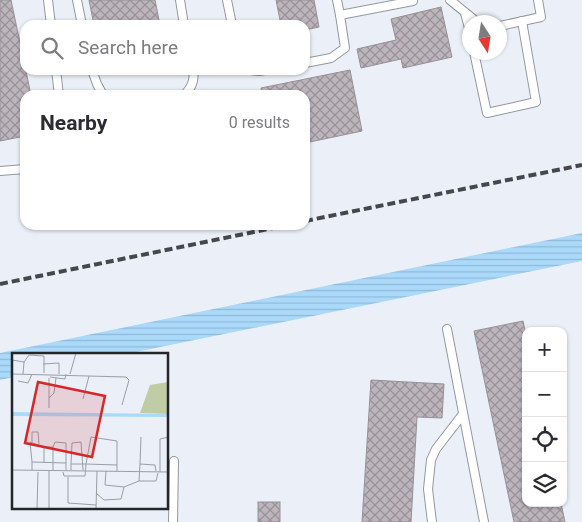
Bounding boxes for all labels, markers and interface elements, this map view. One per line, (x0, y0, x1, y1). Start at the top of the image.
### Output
north arrow (462, 15, 507, 60)
search box (20, 20, 310, 75)
icon: search (38, 34, 66, 62)
text: Search here (78, 36, 178, 59)
text: Nearby (40, 111, 107, 135)
text: 0 results (229, 113, 290, 132)
map controls (522, 327, 567, 507)
button: + (522, 327, 567, 372)
inset map (12, 353, 169, 510)
button: − (522, 372, 567, 417)
button: locate (522, 417, 567, 462)
button: layers (522, 462, 567, 507)

